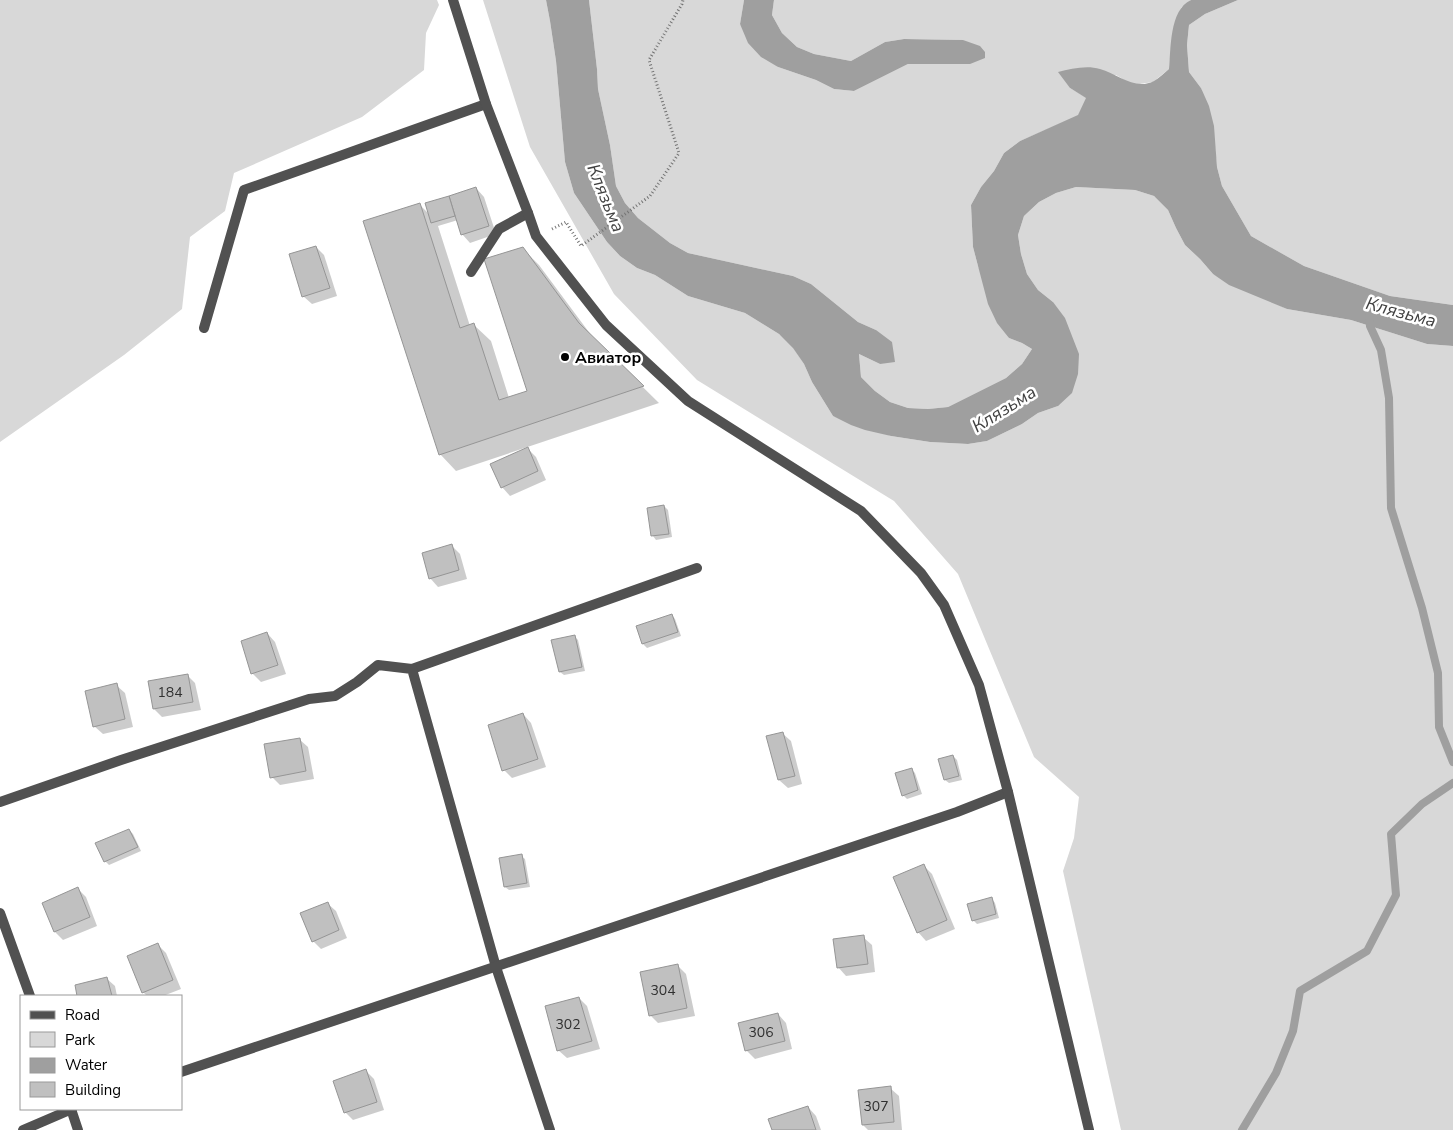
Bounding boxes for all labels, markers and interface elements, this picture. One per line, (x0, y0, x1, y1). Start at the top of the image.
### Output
water label: Клязьма (581, 160, 631, 236)
water label: Клязьма (1363, 291, 1439, 333)
place label: Авиатор (575, 347, 642, 369)
marker: Авиатор (559, 351, 571, 363)
water label: Клязьма (967, 380, 1041, 438)
house number: 184 (157, 683, 183, 702)
house number: 304 (650, 981, 676, 1000)
legend (20, 995, 182, 1110)
text: Road (65, 1005, 100, 1025)
house number: 302 (555, 1015, 581, 1034)
house number: 306 (748, 1023, 774, 1042)
text: Park (65, 1030, 95, 1050)
text: Water (65, 1055, 108, 1075)
text: Building (65, 1080, 121, 1100)
house number: 307 (863, 1097, 889, 1116)

